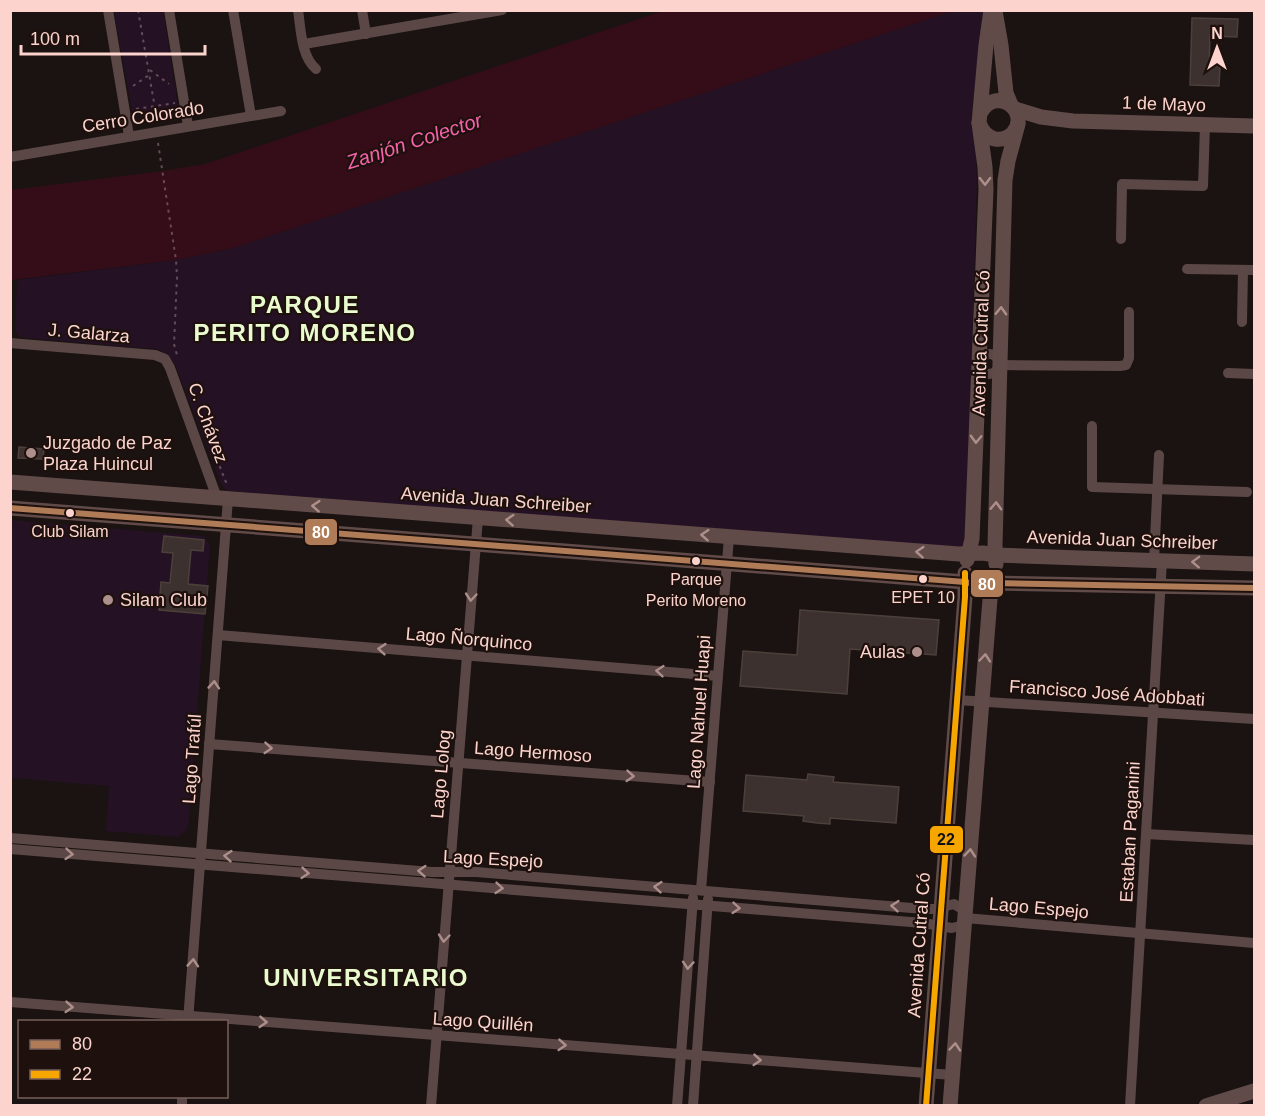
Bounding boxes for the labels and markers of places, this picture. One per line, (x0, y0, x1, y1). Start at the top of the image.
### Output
place label: Juzgado de Paz Plaza Huincul (43, 433, 172, 474)
marker: Juzgado de Paz Plaza Huincul (24, 446, 38, 460)
marker: Club Silam (64, 507, 76, 519)
place label: Club Silam (31, 523, 109, 540)
marker: Parque Perito Moreno (690, 555, 702, 567)
place label: Parque Perito Moreno (646, 571, 746, 609)
marker: EPET 10 (917, 573, 929, 585)
place label: EPET 10 (891, 589, 955, 606)
place label: Silam Club (120, 590, 207, 610)
marker: Silam Club (101, 593, 115, 607)
place label: Aulas (860, 642, 905, 662)
marker: Aulas (910, 645, 924, 659)

